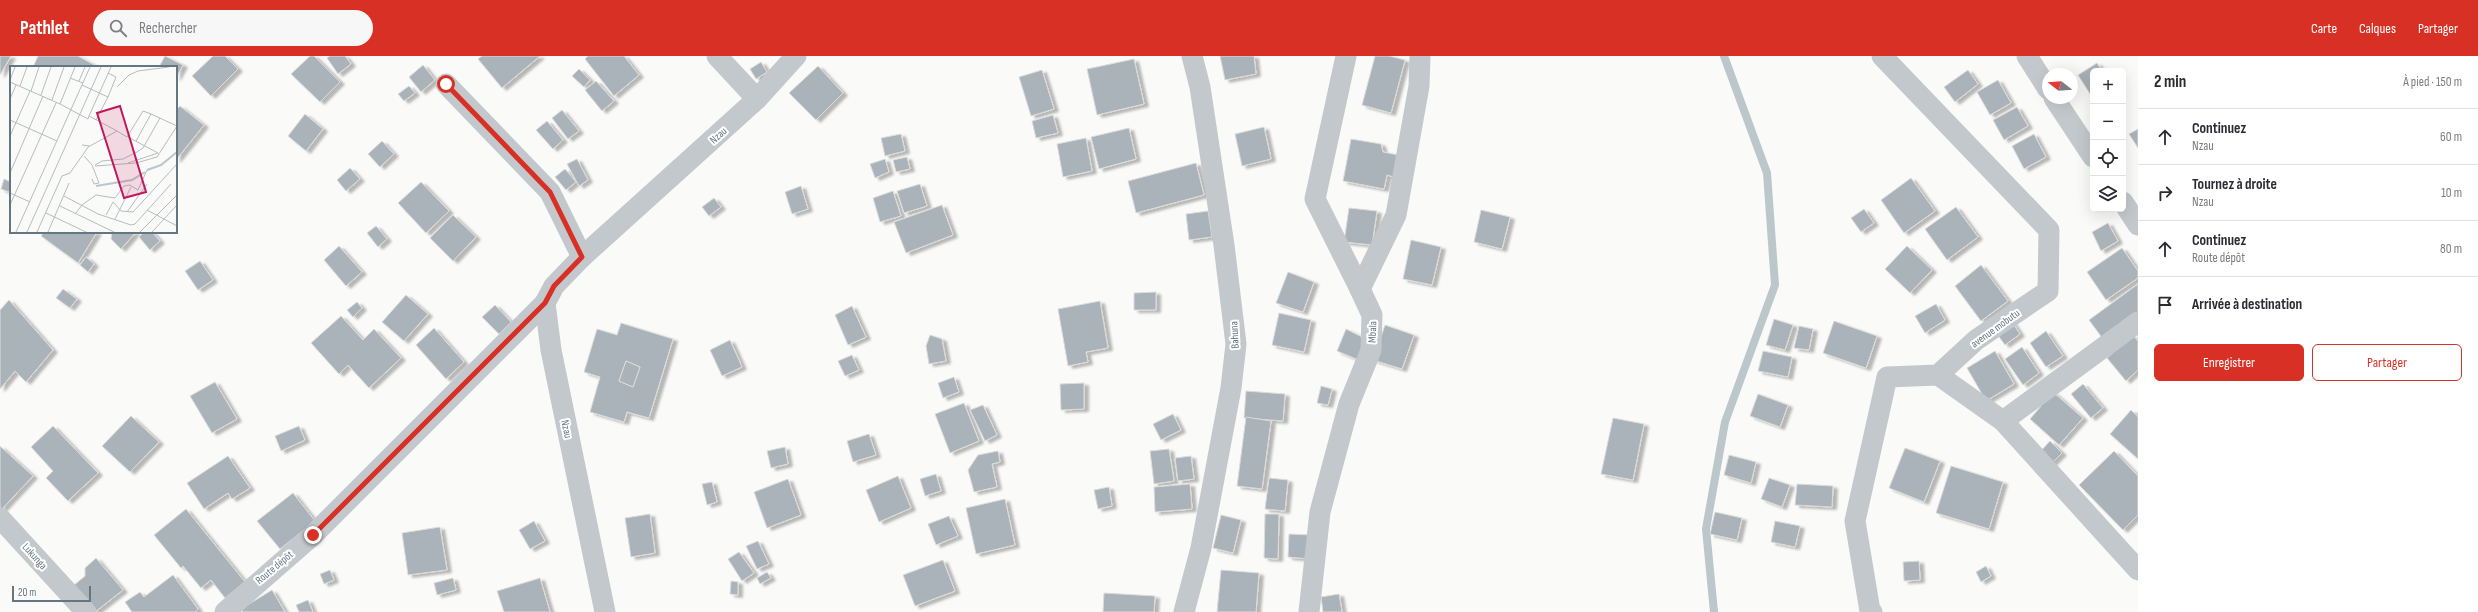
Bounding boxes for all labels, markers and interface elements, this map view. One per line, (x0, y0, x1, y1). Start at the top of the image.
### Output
search box (93, 10, 373, 46)
text: Pathlet (20, 17, 69, 40)
icon: search (107, 17, 129, 39)
text: Rechercher (139, 19, 197, 38)
text: Carte (2311, 20, 2337, 37)
text: Calques (2359, 20, 2396, 37)
text: Partager (2418, 20, 2458, 37)
inset map (10, 66, 177, 233)
north arrow (2042, 68, 2078, 104)
map controls (2090, 68, 2126, 212)
button: + (2090, 68, 2126, 104)
text: 2 min (2154, 72, 2186, 92)
text: À pied · 150 m (2403, 74, 2462, 90)
route start (437, 75, 455, 93)
button: − (2090, 104, 2126, 140)
text: Continuez (2192, 119, 2246, 138)
street label: Nzau (707, 124, 730, 146)
icon: ahead (2154, 126, 2176, 148)
text: 60 m (2440, 129, 2462, 145)
text: Nzau (2192, 138, 2214, 154)
button: locate (2090, 140, 2126, 176)
text: Tournez à droite (2192, 175, 2277, 194)
button: layers (2090, 176, 2126, 212)
icon: right (2154, 182, 2176, 204)
text: 10 m (2441, 185, 2462, 201)
text: Nzau (2192, 194, 2214, 210)
text: Continuez (2192, 231, 2246, 250)
icon: ahead (2154, 238, 2176, 260)
text: 80 m (2440, 241, 2462, 257)
text: Route dépôt (2192, 250, 2245, 266)
icon: arrive (2154, 294, 2176, 316)
text: Arrivée à destination (2192, 295, 2302, 314)
street label: avenue mobutu (1968, 306, 2022, 350)
street label: Bahuna (1227, 321, 1242, 349)
street label: Mbala (1366, 321, 1379, 343)
button: Enregistrer (2154, 344, 2304, 381)
button: Partager (2312, 344, 2462, 381)
street label: Nzau (558, 419, 575, 440)
route end (304, 526, 322, 544)
street label: Lukunga (20, 541, 50, 572)
street label: Route dépôt (253, 548, 296, 587)
scale bar (12, 584, 91, 603)
text: 20 m (18, 586, 36, 599)

